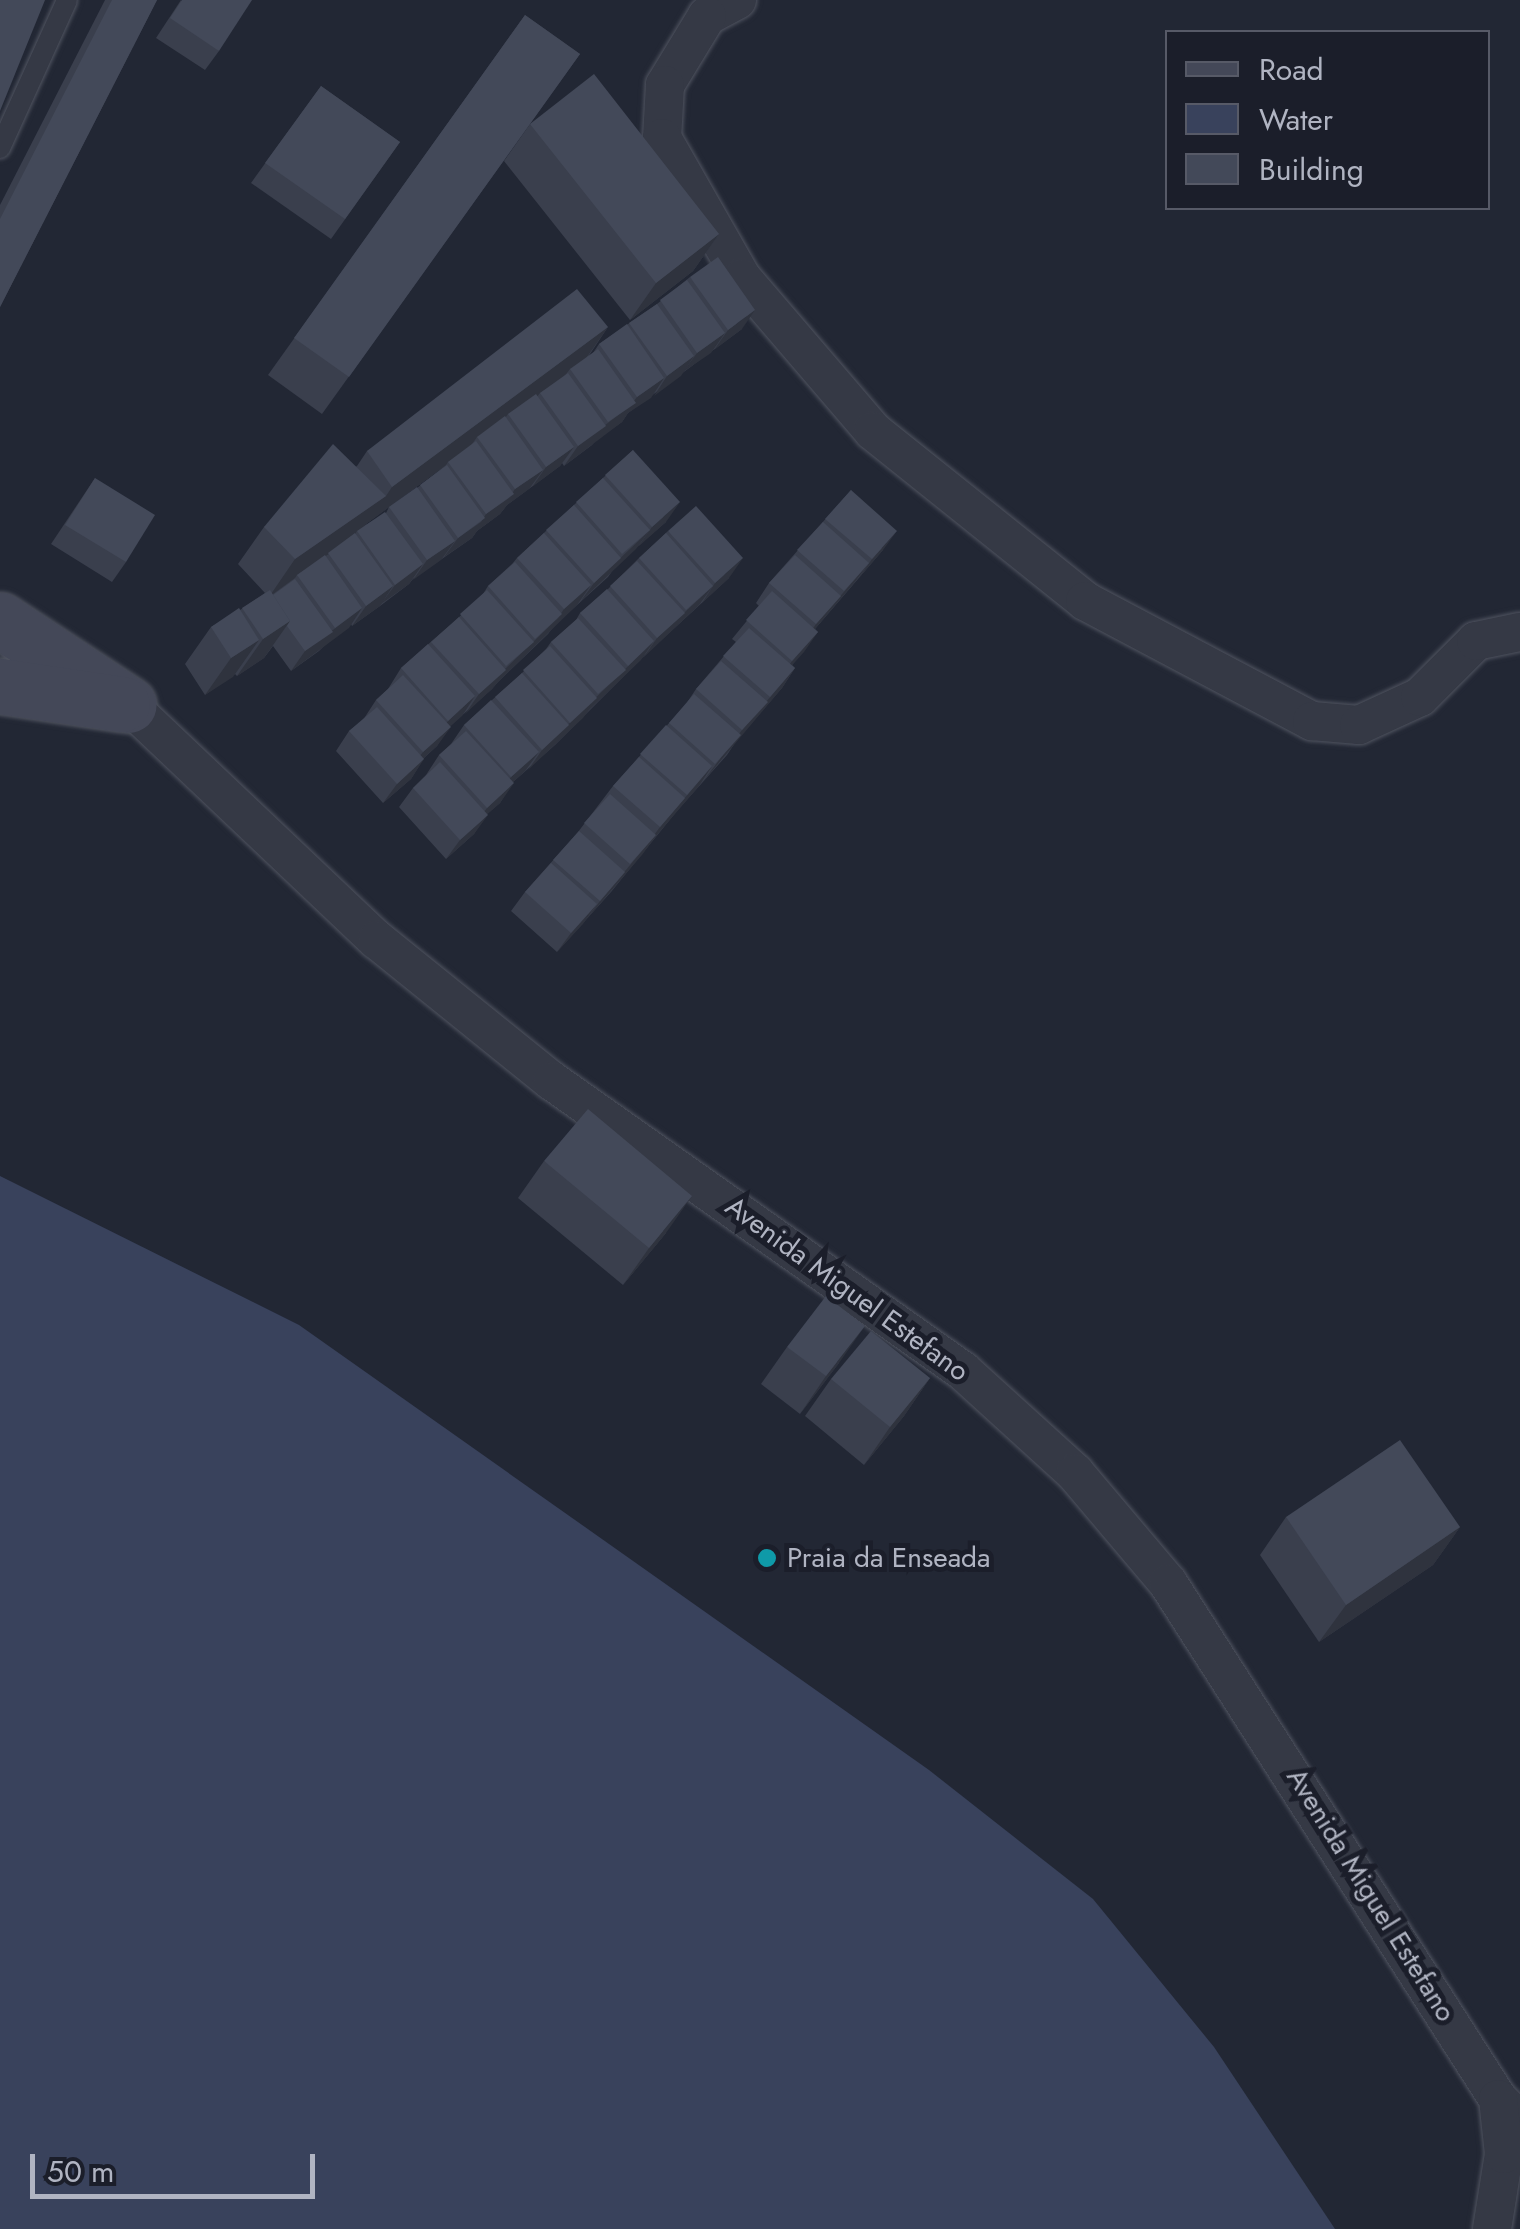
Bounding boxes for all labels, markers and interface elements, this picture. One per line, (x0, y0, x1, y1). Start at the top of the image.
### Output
legend (1165, 30, 1490, 210)
text: Road (1259, 48, 1324, 91)
text: Water (1259, 98, 1333, 141)
text: Building (1259, 148, 1364, 191)
street label: Avenida Miguel Estefano (719, 1189, 975, 1389)
place label: Praia da Enseada (787, 1541, 991, 1575)
marker: Praia da Enseada (756, 1547, 778, 1569)
street label: Avenida Miguel Estefano (1279, 1762, 1463, 2028)
scale bar (35, 2134, 320, 2196)
text: 50 m (47, 2150, 114, 2193)

